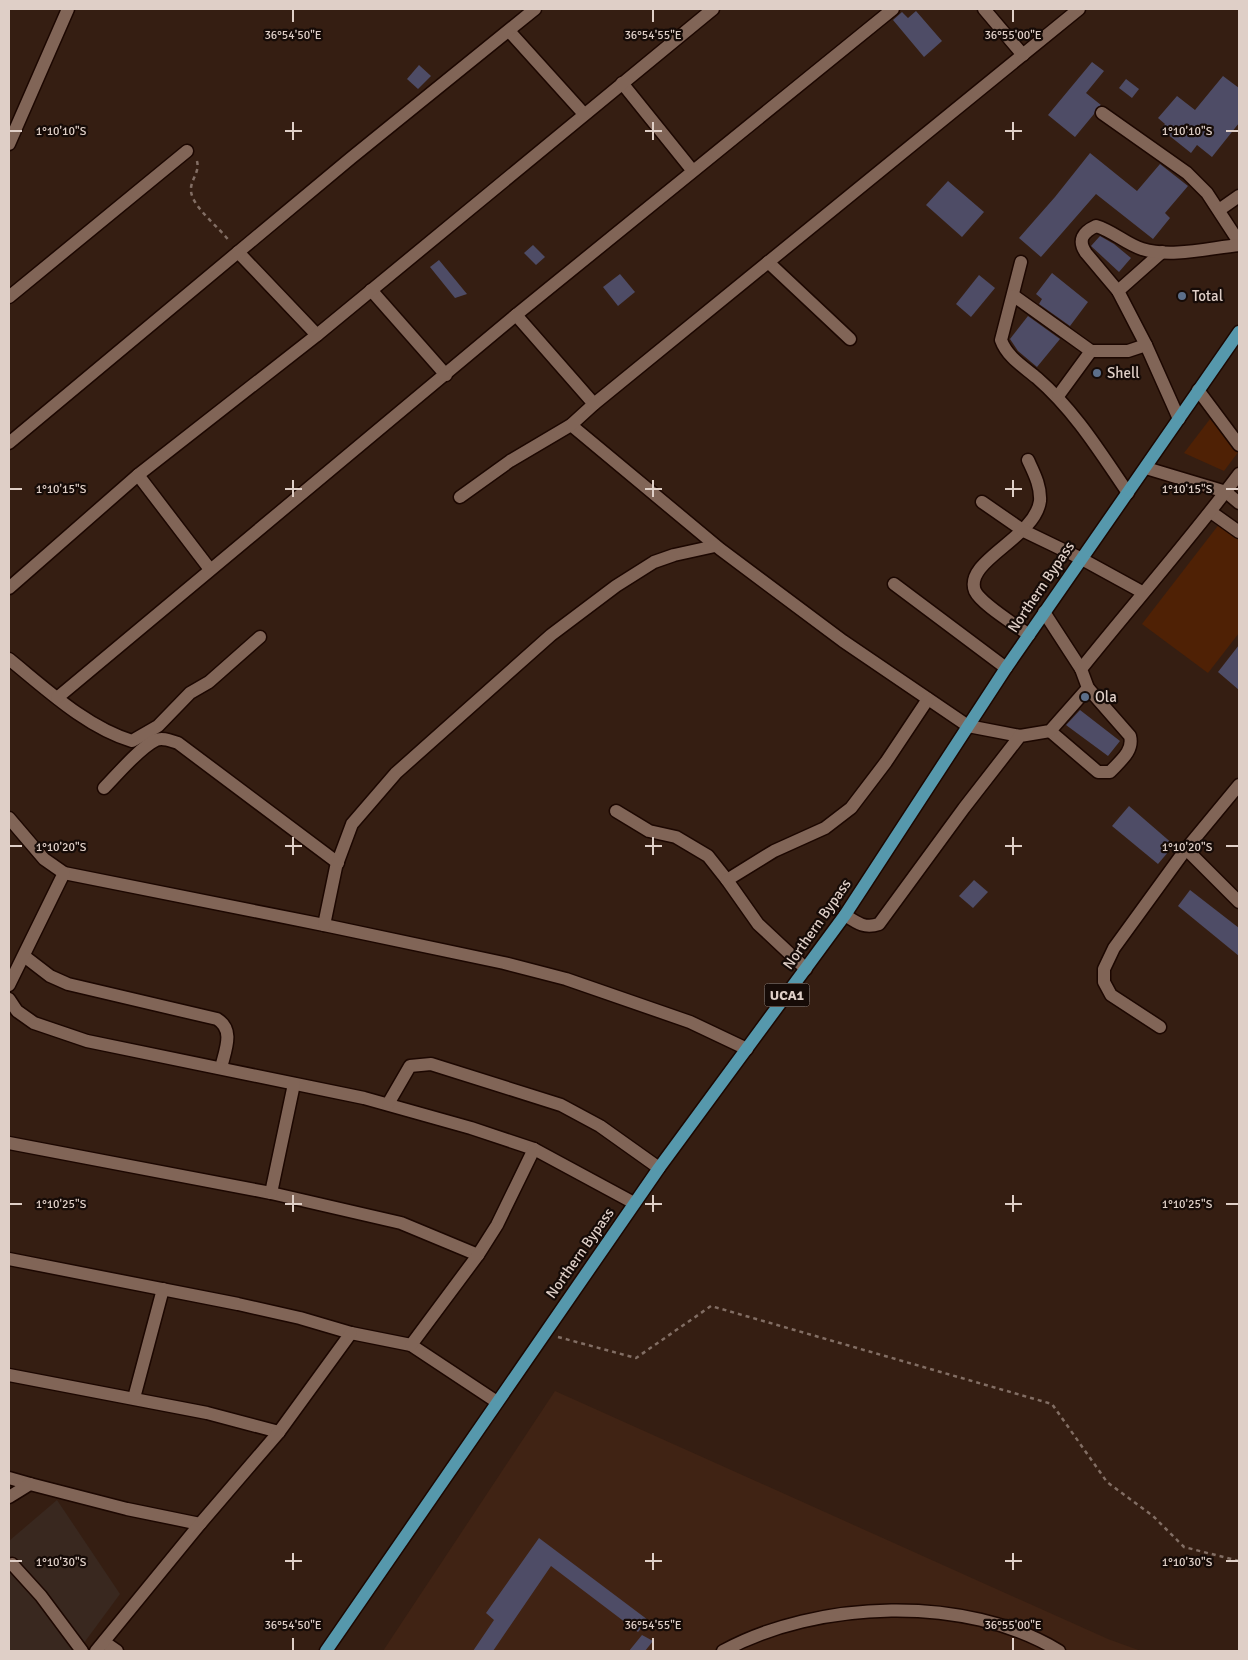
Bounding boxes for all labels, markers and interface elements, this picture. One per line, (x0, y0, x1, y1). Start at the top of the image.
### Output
text: 36°54'50"E (264, 28, 322, 43)
text: 36°54'55"E (624, 28, 682, 43)
text: 36°55'00"E (984, 28, 1042, 43)
text: 1°10'10"S (36, 124, 87, 139)
text: 1°10'10"S (1162, 124, 1213, 139)
place label: Total (1192, 287, 1223, 305)
marker: Total (1176, 290, 1188, 302)
place label: Shell (1107, 364, 1140, 382)
marker: Shell (1091, 367, 1103, 379)
text: 1°10'15"S (36, 482, 87, 497)
text: 1°10'15"S (1162, 482, 1213, 497)
street label: Northern Bypass (1004, 538, 1078, 636)
place label: Ola (1095, 688, 1117, 706)
marker: Ola (1079, 691, 1091, 703)
text: 1°10'20"S (36, 840, 87, 855)
text: 1°10'20"S (1162, 840, 1213, 855)
street label: Northern Bypass (779, 875, 855, 973)
road number: UCA1 (764, 984, 810, 1006)
text: 1°10'25"S (36, 1197, 87, 1212)
text: 1°10'25"S (1162, 1197, 1213, 1212)
street label: Northern Bypass (542, 1204, 618, 1302)
text: 1°10'30"S (36, 1555, 87, 1570)
text: 1°10'30"S (1162, 1555, 1213, 1570)
text: 36°54'50"E (264, 1618, 322, 1633)
text: 36°54'55"E (624, 1618, 682, 1633)
text: 36°55'00"E (984, 1618, 1042, 1633)

